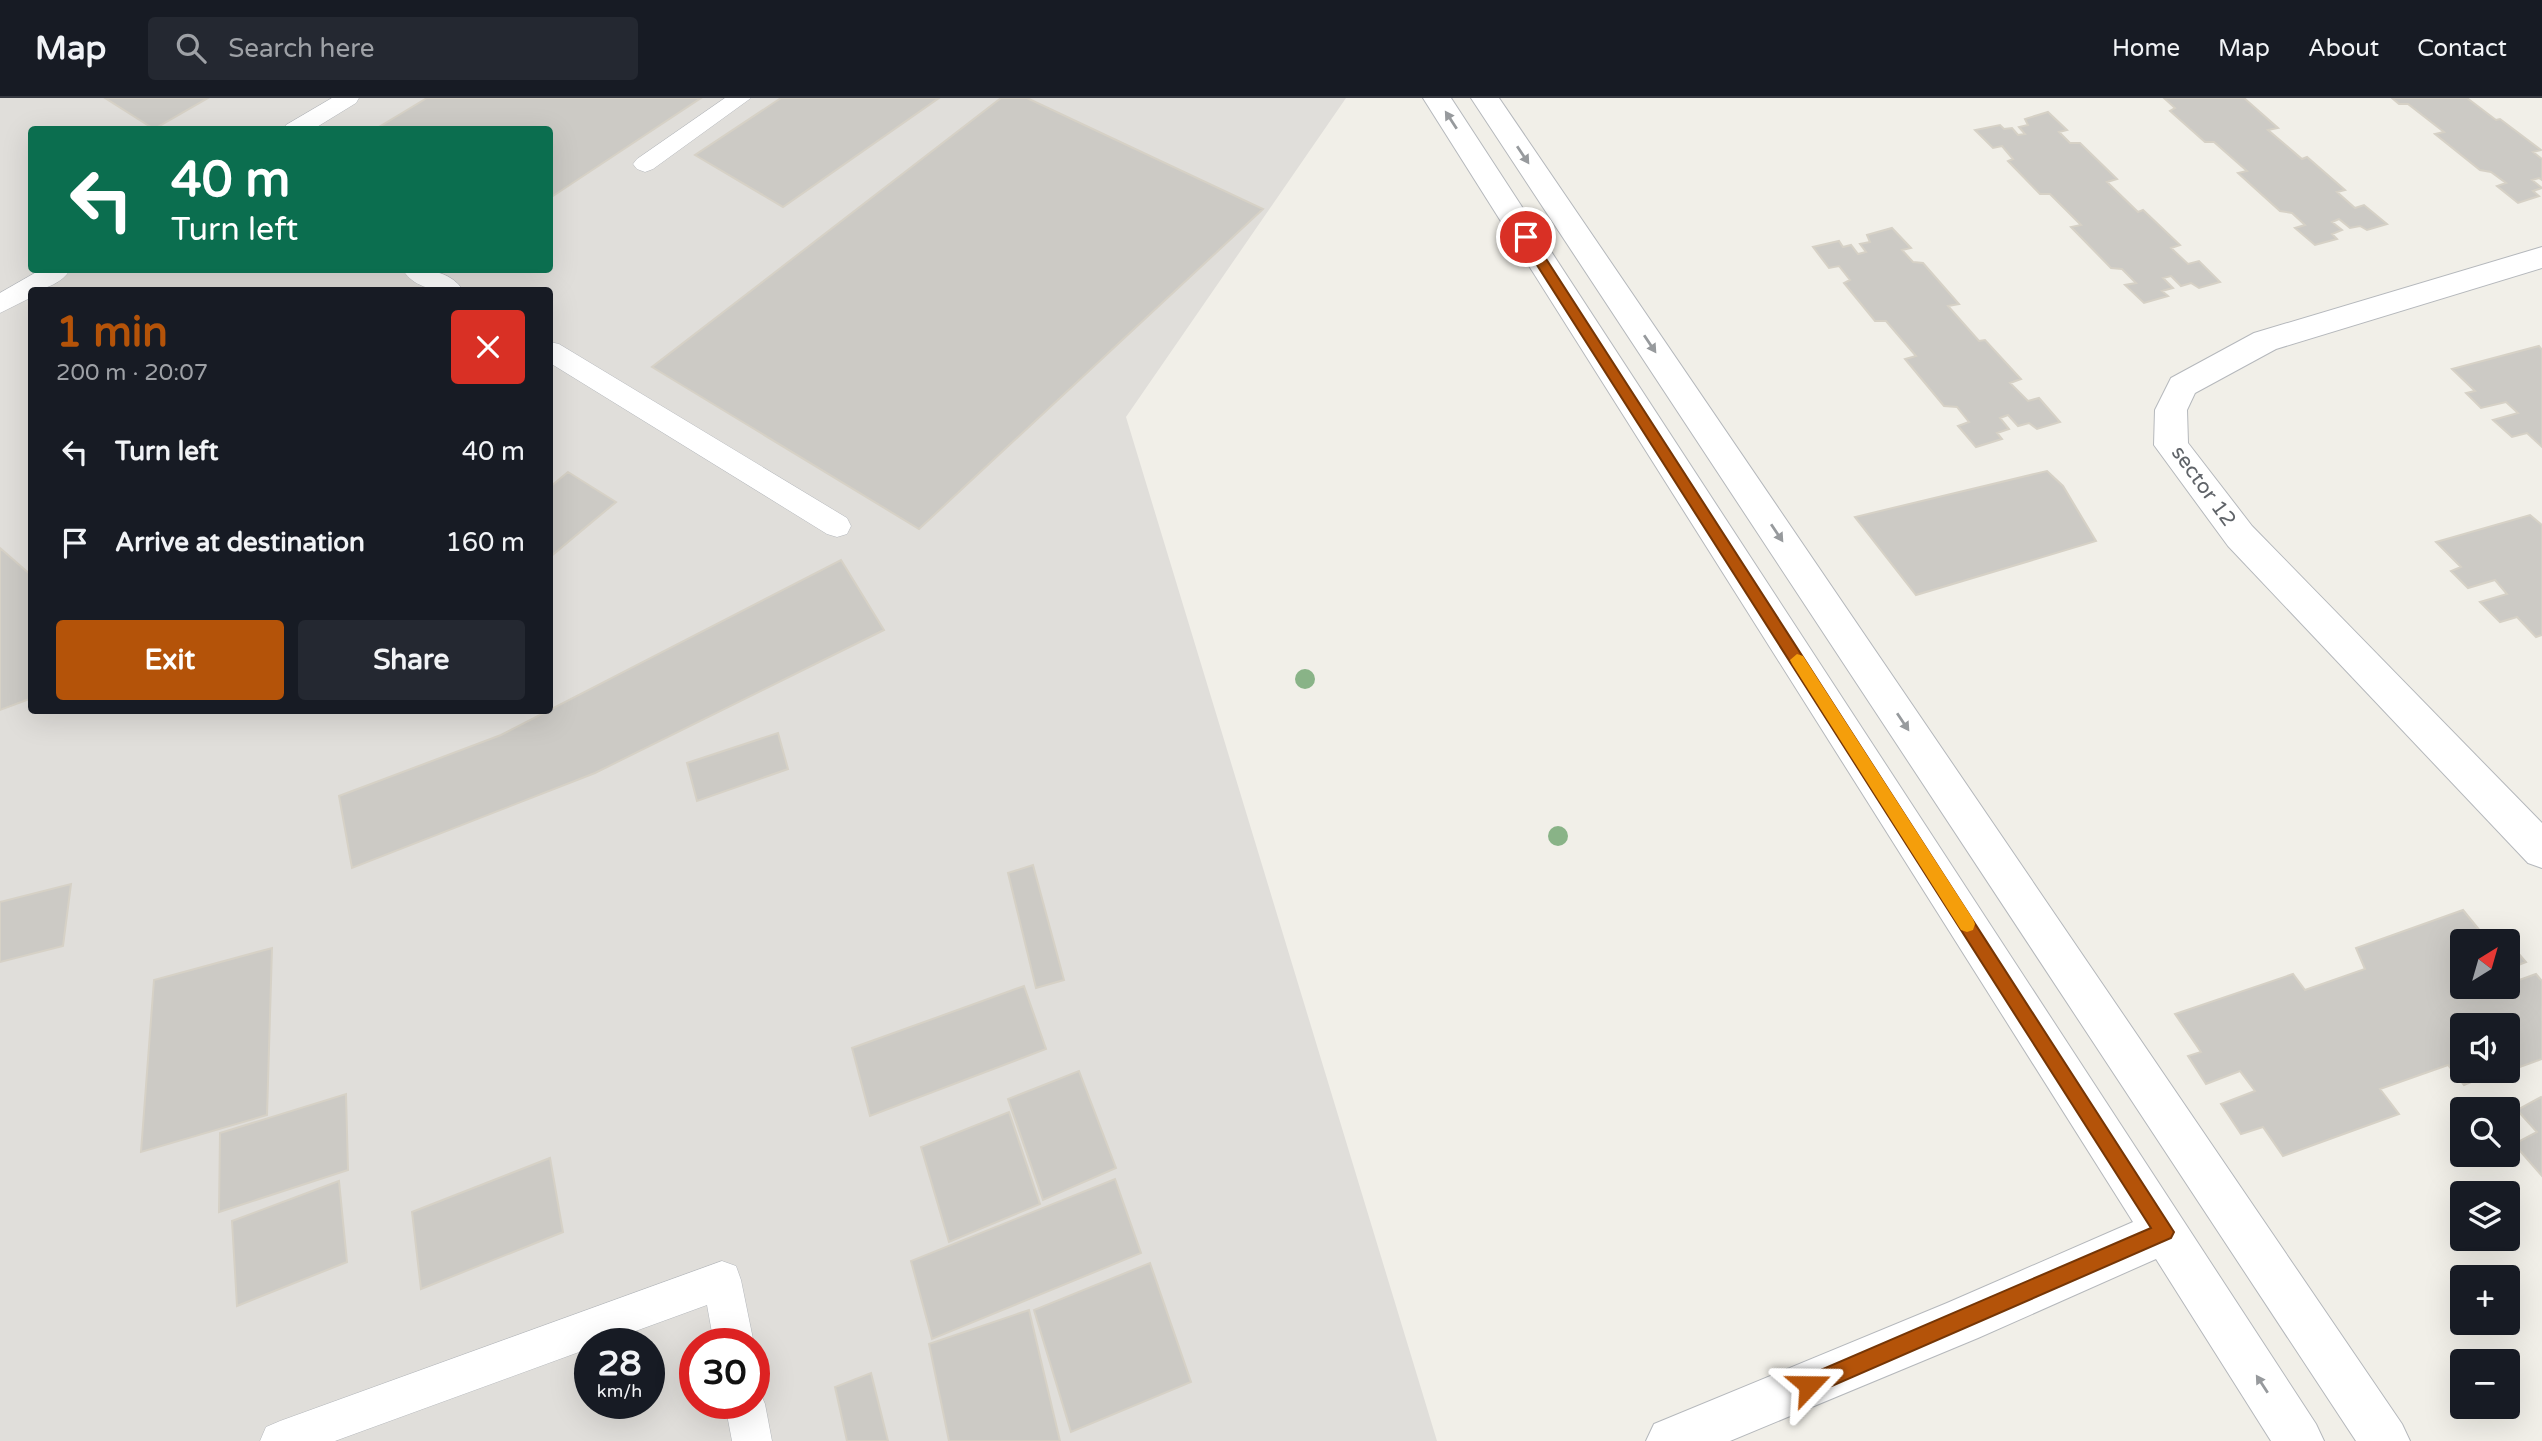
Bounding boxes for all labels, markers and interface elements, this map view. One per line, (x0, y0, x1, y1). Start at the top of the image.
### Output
search box (148, 17, 638, 80)
text: Map (35, 29, 106, 68)
icon: search (172, 29, 210, 67)
text: Search here (228, 33, 374, 64)
text: Home (2112, 34, 2180, 63)
text: Map (2218, 34, 2270, 63)
text: About (2308, 34, 2379, 63)
text: Contact (2417, 34, 2507, 63)
one-way arrow (1444, 110, 1457, 130)
one-way arrow (1516, 146, 1530, 164)
text: 40 m (171, 151, 290, 210)
icon: left (56, 154, 147, 245)
pin (1496, 207, 1556, 267)
text: Turn left (171, 211, 298, 249)
icon: arrive (1507, 218, 1545, 256)
text: 1 min (56, 307, 168, 358)
button: close (451, 310, 525, 384)
one-way arrow (1643, 334, 1656, 353)
text: 200 m · 20:07 (56, 359, 208, 387)
icon: left (56, 433, 94, 471)
text: Turn left (115, 436, 218, 467)
text: 40 m (462, 436, 525, 467)
street label: sector 12 (2166, 441, 2241, 532)
one-way arrow (1770, 523, 1783, 542)
icon: arrive (56, 524, 94, 562)
text: Arrive at destination (115, 527, 365, 558)
text: 160 m (445, 527, 525, 558)
button: Exit (56, 620, 284, 700)
button: Share (298, 620, 525, 700)
one-way arrow (1896, 712, 1909, 731)
north arrow (2450, 929, 2520, 999)
map controls (2450, 929, 2520, 1419)
button: sound (2450, 1013, 2520, 1083)
button: search (2450, 1097, 2520, 1167)
button: layers (2450, 1181, 2520, 1251)
button: + (2450, 1265, 2520, 1335)
speed limit sign: 30 (679, 1328, 770, 1419)
text: 28 (598, 1343, 641, 1385)
position arrow (1772, 1348, 1846, 1422)
button: − (2450, 1349, 2520, 1419)
one-way arrow (2255, 1374, 2268, 1393)
text: km/h (597, 1380, 642, 1402)

